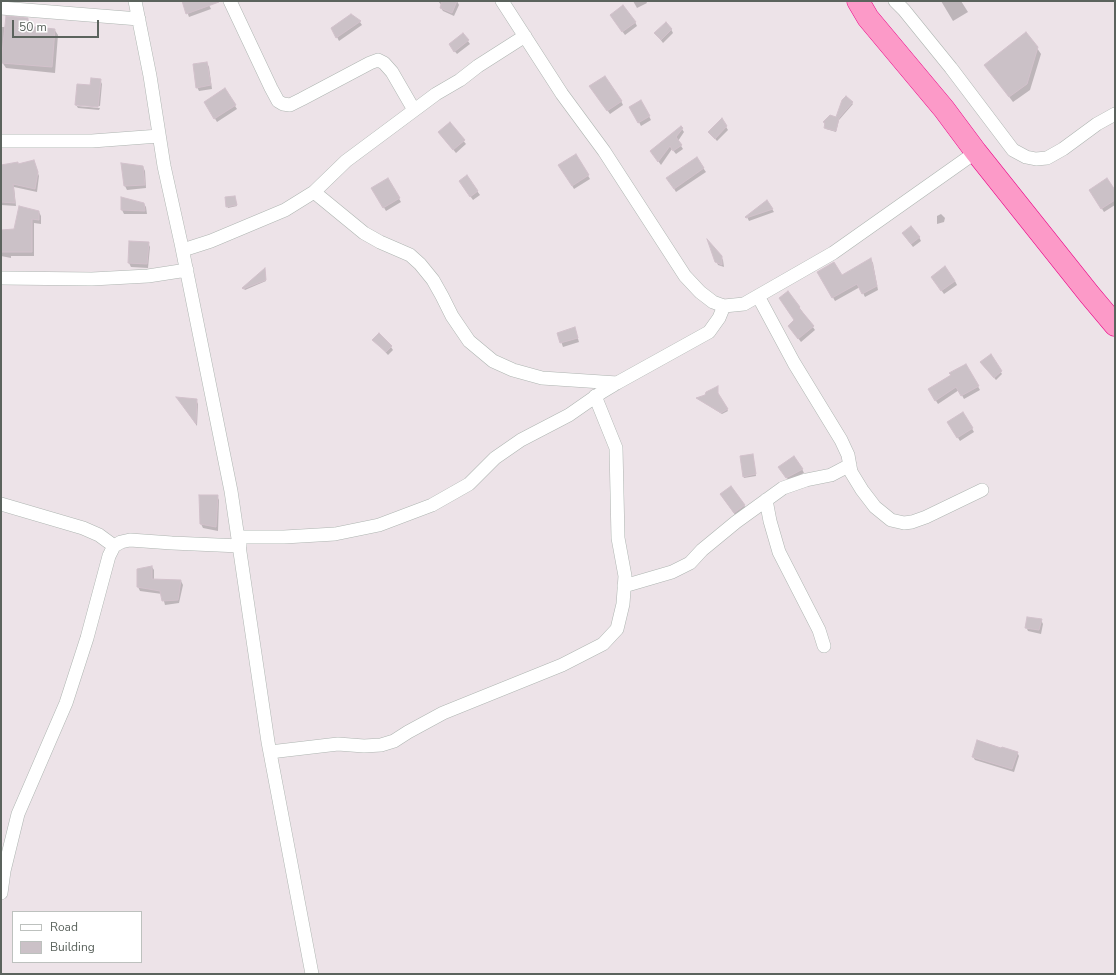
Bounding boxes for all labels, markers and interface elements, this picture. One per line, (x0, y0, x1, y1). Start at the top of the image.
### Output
scale bar (14, 12, 101, 38)
text: 50 m (19, 19, 47, 35)
legend (12, 911, 142, 963)
text: Road (50, 919, 78, 935)
text: Building (50, 939, 95, 955)

